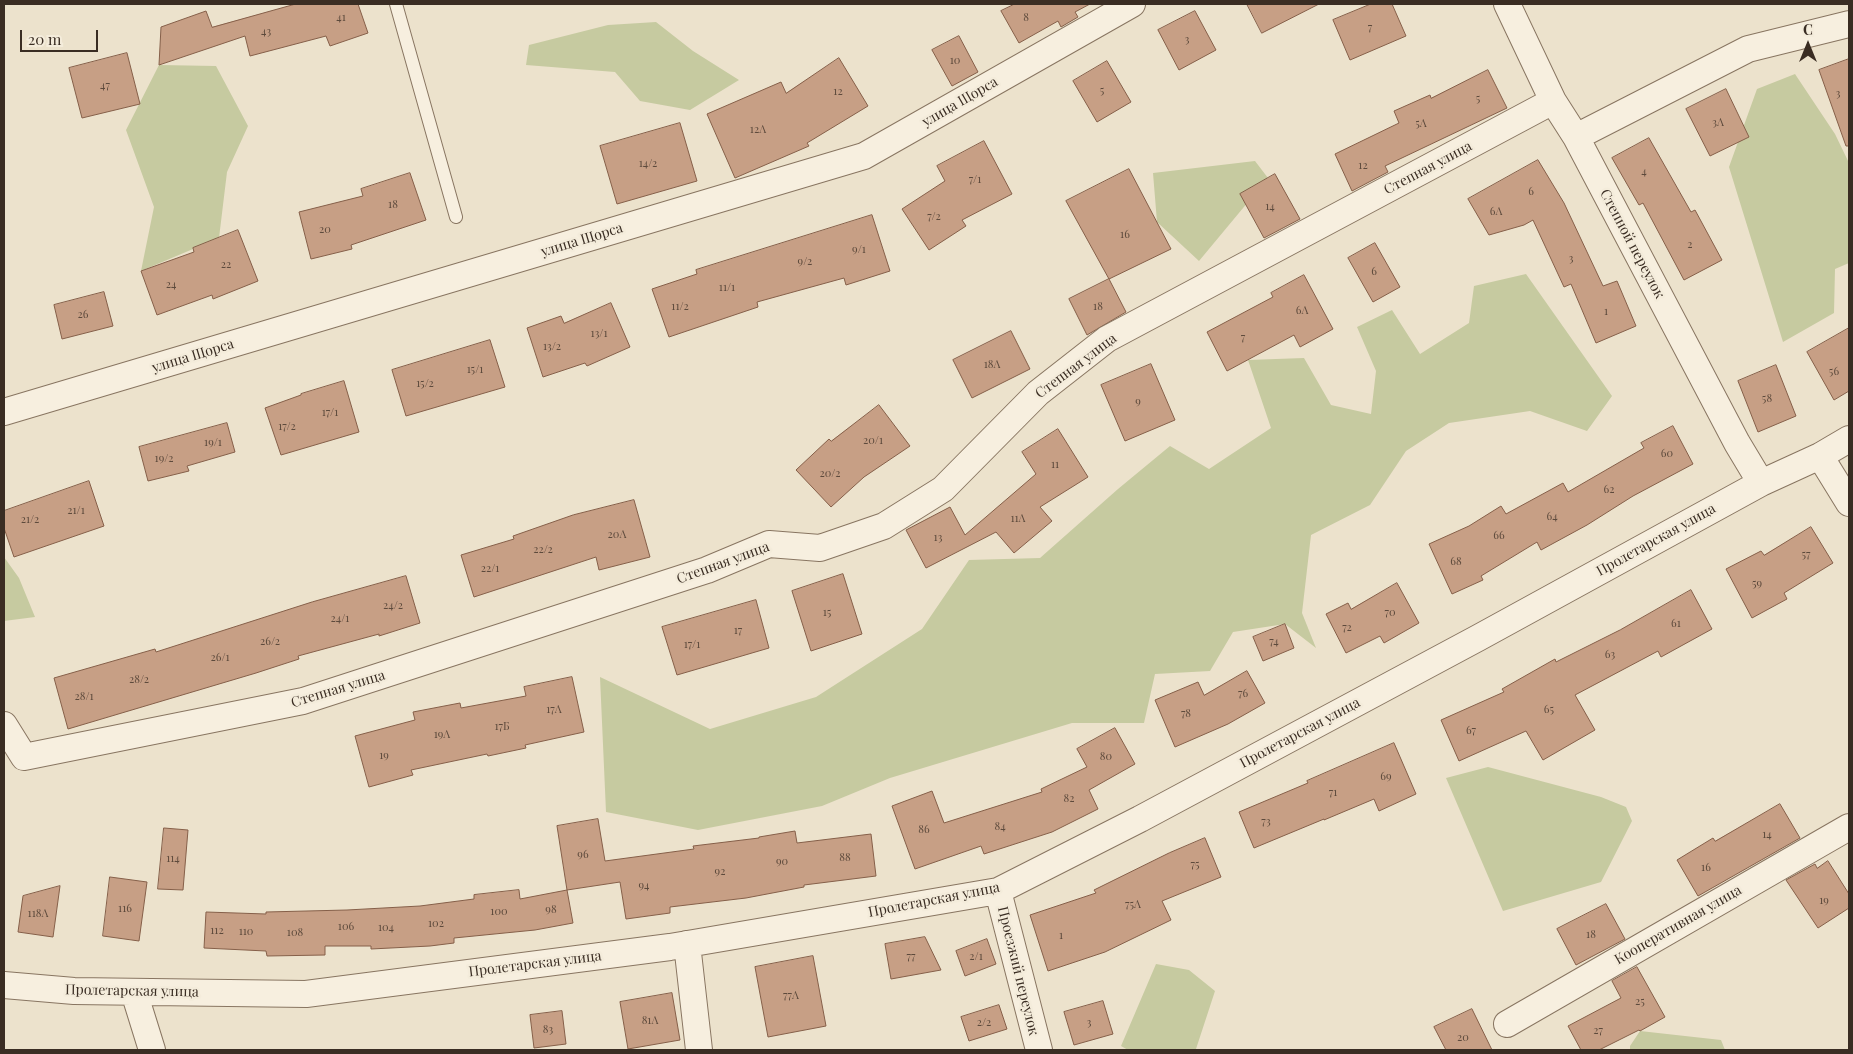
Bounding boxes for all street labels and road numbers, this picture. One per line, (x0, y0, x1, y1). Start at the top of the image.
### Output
street label: улица Щорса (919, 74, 1001, 130)
street label: Степная улица (1381, 138, 1475, 198)
street label: Степной переулок (1596, 186, 1668, 302)
street label: улица Щорса (539, 220, 625, 260)
street label: Степная улица (1032, 330, 1120, 402)
street label: улица Щорса (150, 336, 236, 376)
street label: Пролетарская улица (1593, 500, 1719, 580)
street label: Степная улица (674, 538, 772, 588)
street label: Степная улица (289, 667, 387, 711)
street label: Пролетарская улица (1237, 694, 1363, 772)
street label: Пролетарская улица (867, 879, 1001, 921)
street label: Кооперативная улица (1611, 882, 1745, 968)
street label: Проезжий переулок (994, 905, 1042, 1037)
street label: Пролетарская улица (468, 948, 602, 980)
street label: Пролетарская улица (65, 981, 199, 1001)

